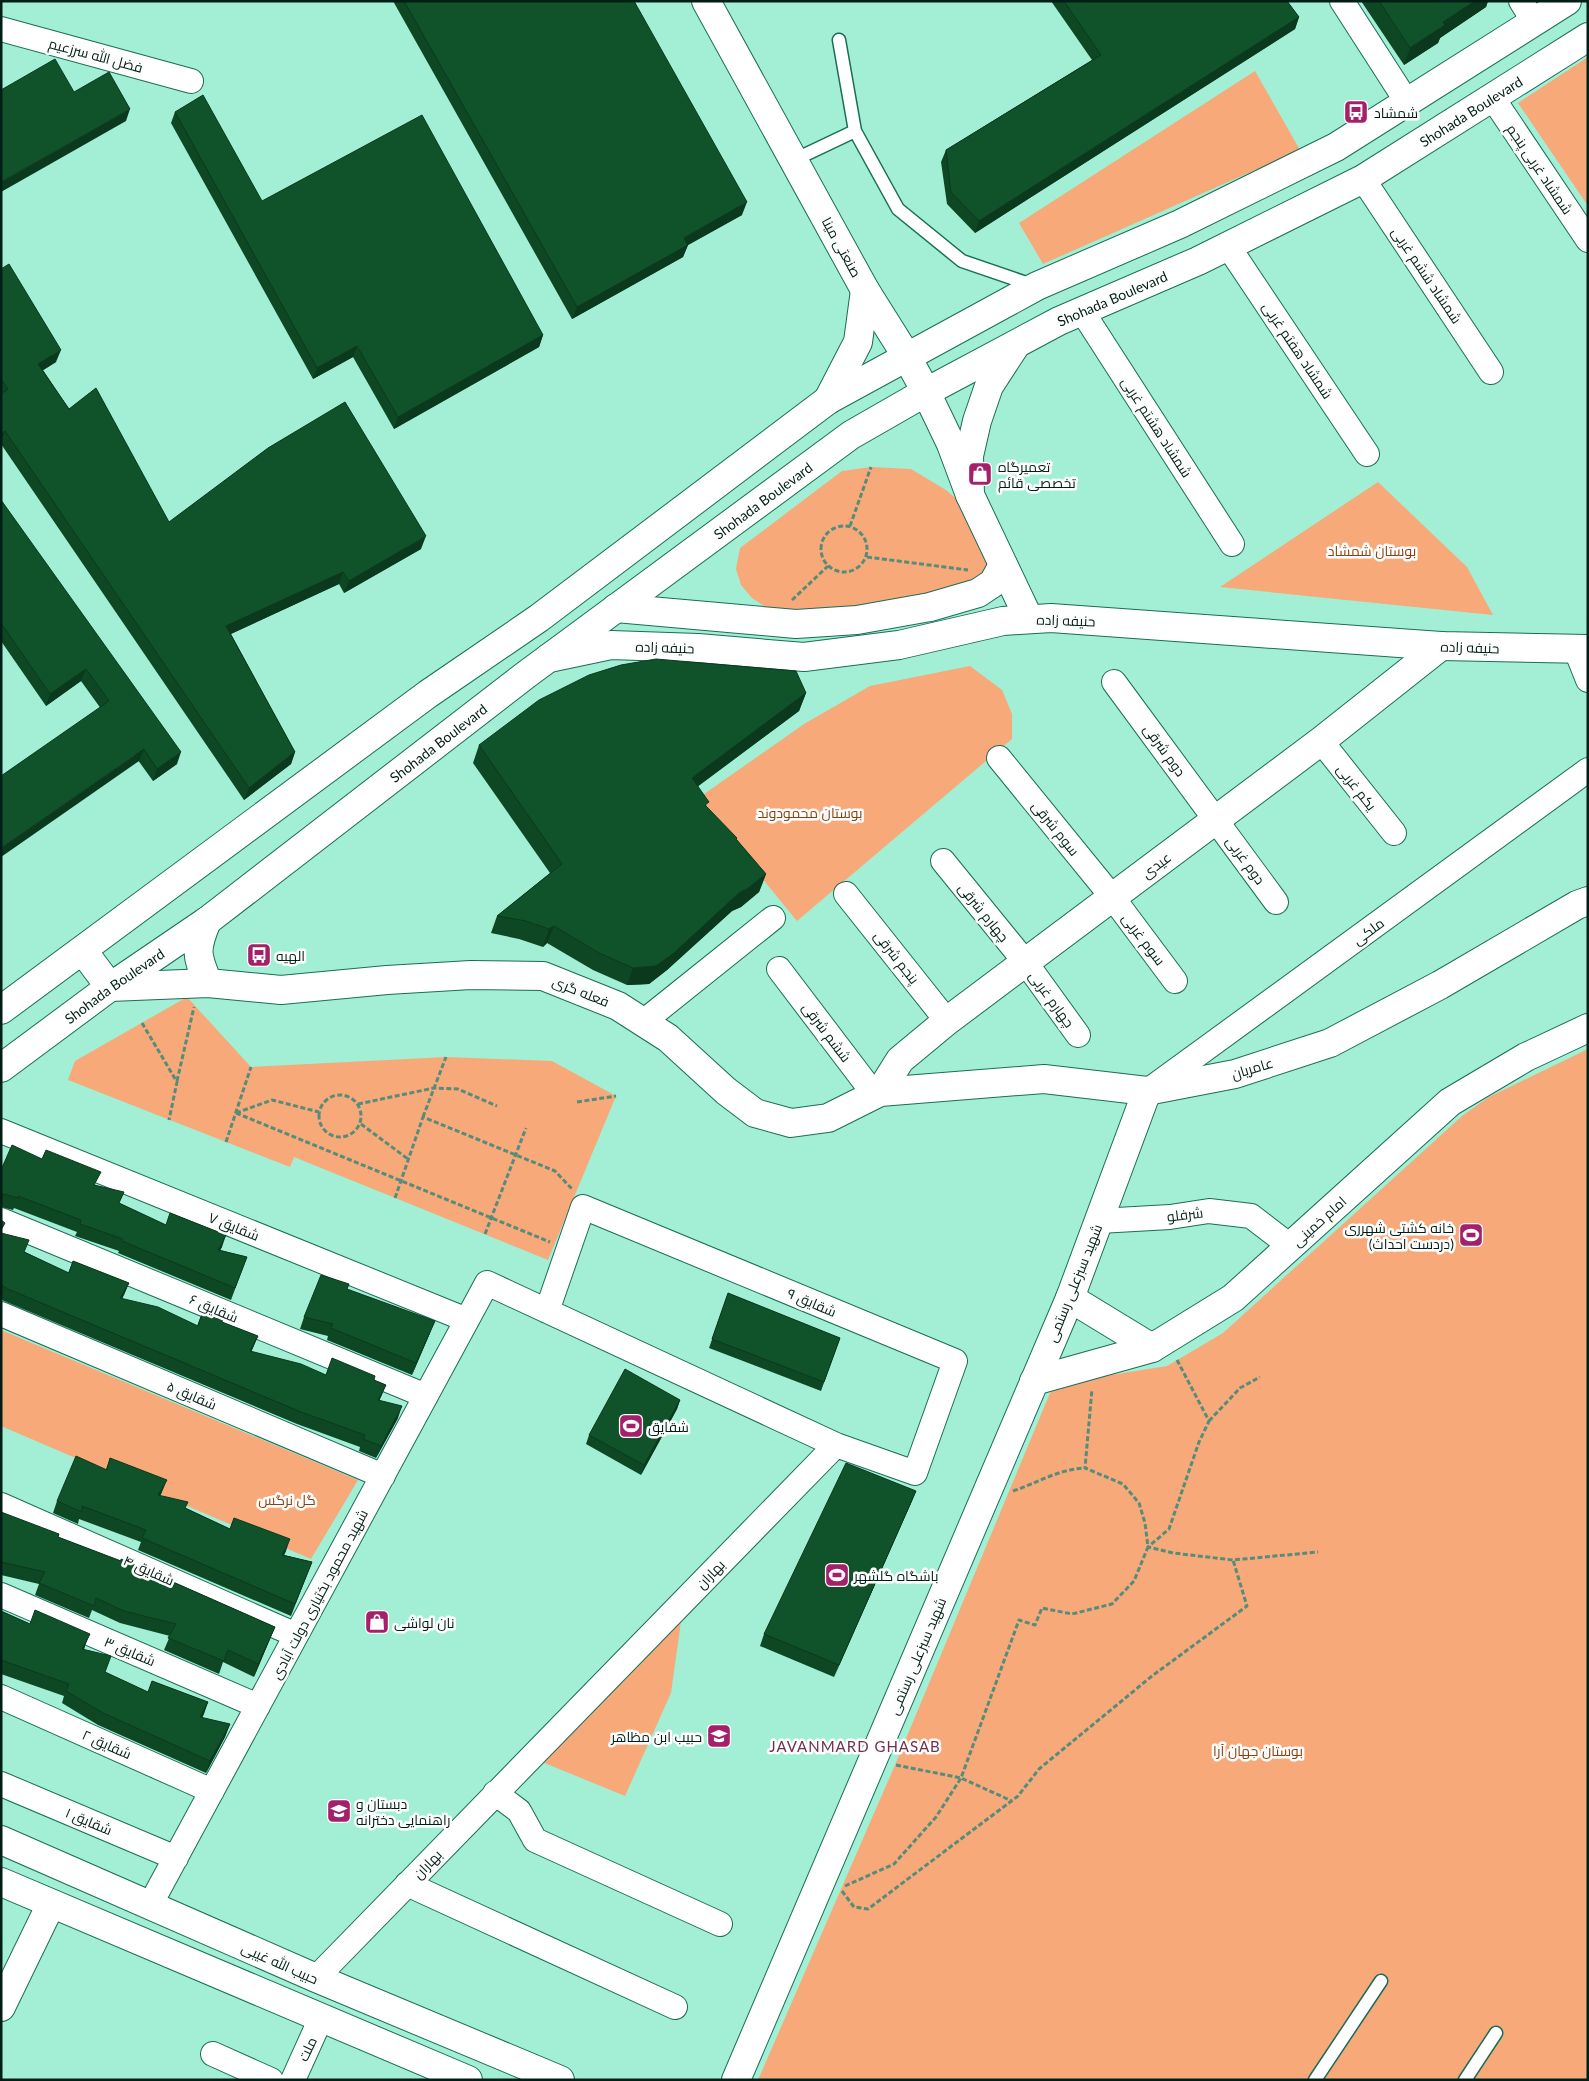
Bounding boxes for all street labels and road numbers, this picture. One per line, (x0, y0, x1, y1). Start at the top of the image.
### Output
street label: فضل الله سرزعیم (47, 34, 145, 78)
street label: Shohada Boulevard (1416, 72, 1525, 150)
street label: شمشاد غربی پنجم (1502, 121, 1576, 219)
street label: صنعتی مینا (819, 214, 865, 280)
street label: شمشاد ششم غربی (1387, 224, 1466, 328)
street label: Shohada Boulevard (1054, 267, 1170, 329)
street label: شمشاد هفتم غربی (1258, 298, 1337, 403)
street label: شمشاد هشتم غربی (1117, 374, 1196, 481)
street label: Shohada Boulevard (710, 458, 815, 542)
street label: حنیفه زاده (1036, 610, 1096, 630)
street label: حنیفه زاده (635, 637, 695, 657)
street label: حنیفه زاده (1440, 637, 1500, 657)
street label: Shohada Boulevard (386, 700, 490, 786)
street label: دوم شرقی (1139, 721, 1190, 781)
street label: یکم غربی (1332, 760, 1381, 815)
street label: سوم شرقی (1027, 797, 1083, 860)
street label: دوم غربی (1221, 833, 1269, 889)
street label: عیدی (1138, 848, 1174, 882)
street label: چهارم شرقی (954, 879, 1013, 946)
street label: سوم غربی (1117, 910, 1169, 970)
street label: ملکی (1349, 914, 1387, 948)
street label: پنجم شرقی (869, 927, 923, 988)
street label: Shohada Boulevard (61, 944, 167, 1027)
street label: چهارم غربی (1024, 967, 1078, 1032)
street label: فعله گری (550, 972, 612, 1010)
street label: ششم شرقی (798, 999, 855, 1066)
street label: عامریان (1229, 1054, 1275, 1082)
street label: امام خمینی (1288, 1192, 1351, 1251)
street label: شرفلو (1166, 1203, 1204, 1225)
street label: شقایق ۷ (206, 1208, 262, 1245)
street label: شهید سبزعلی رستمی (1043, 1222, 1105, 1344)
street label: شقایق ۹ (784, 1284, 839, 1321)
street label: شقایق ۶ (187, 1290, 241, 1327)
street label: شقایق ۵ (164, 1377, 219, 1414)
street label: شهید محمود بختیاری دولت آبادی (267, 1506, 371, 1682)
street label: شقایق ۴ (121, 1551, 177, 1590)
street label: بهاران (692, 1556, 728, 1592)
street label: شهید سبزعلی رستمی (885, 1595, 949, 1717)
street label: شقایق ۳ (101, 1633, 158, 1670)
street label: شقایق ۲ (79, 1726, 134, 1763)
street label: شقایق ۱ (63, 1804, 115, 1839)
street label: بهاران (409, 1846, 445, 1882)
street label: حبیب الله غیبی (239, 1939, 321, 1987)
street label: ملت (294, 2034, 320, 2064)

